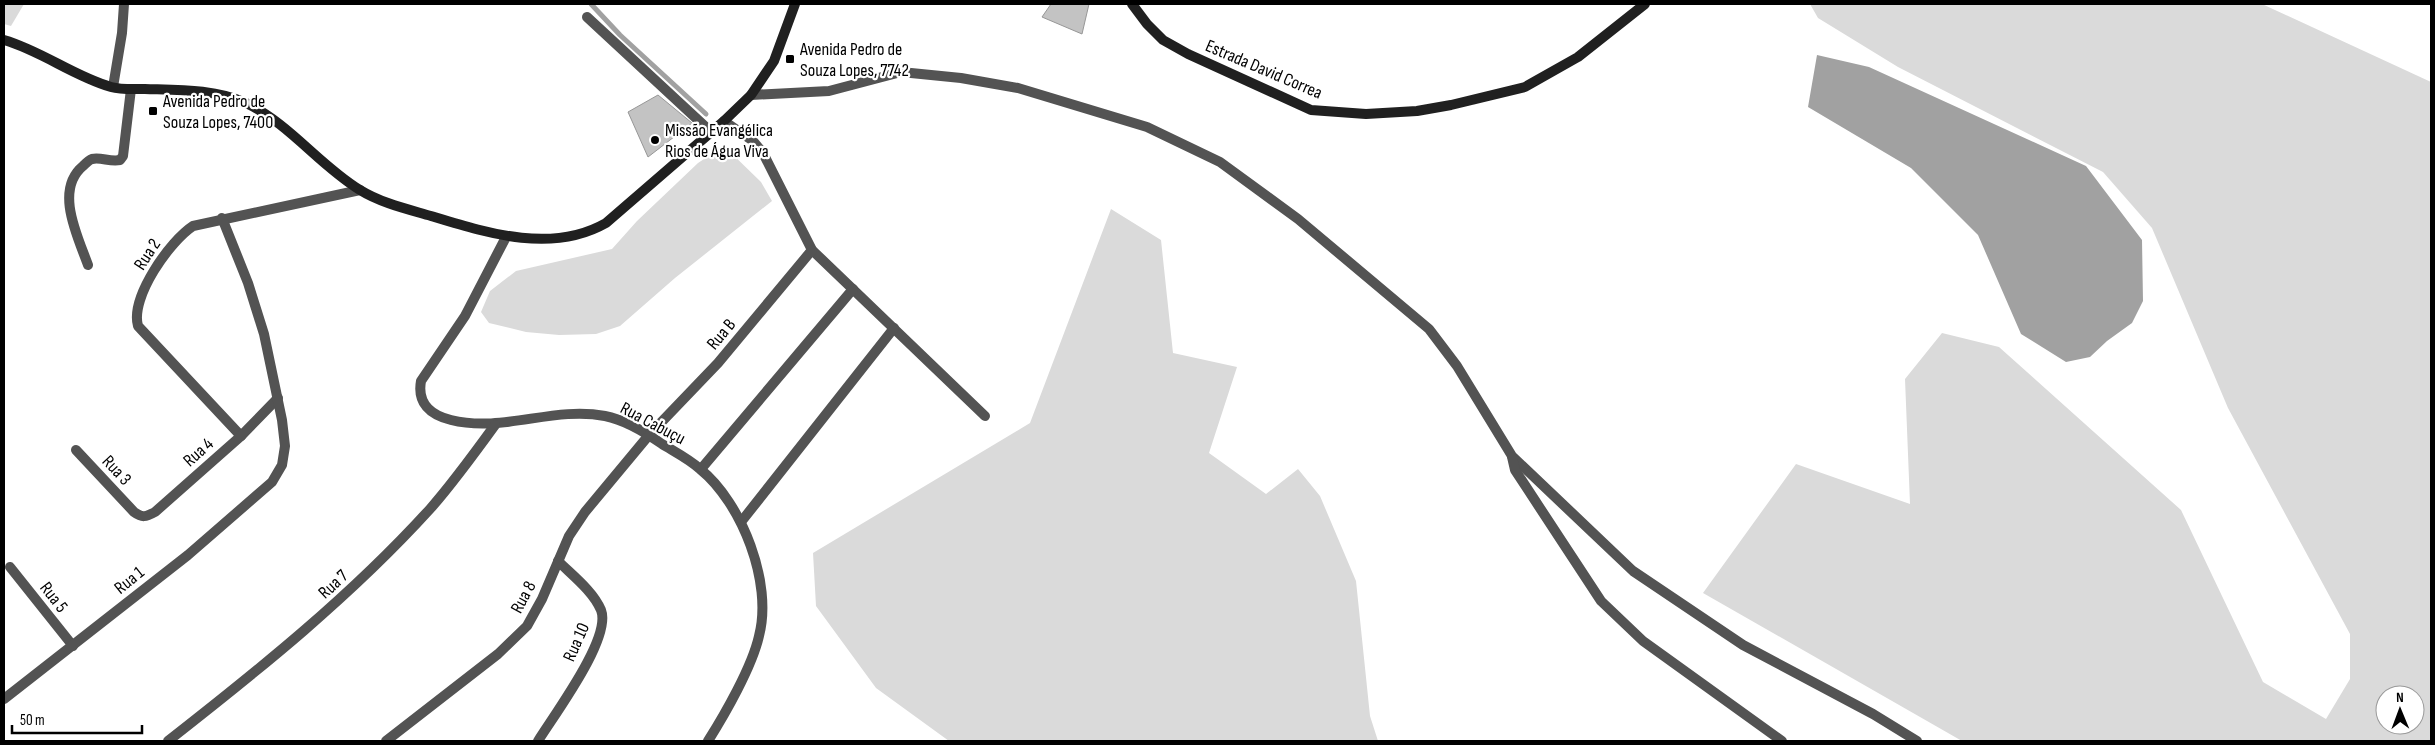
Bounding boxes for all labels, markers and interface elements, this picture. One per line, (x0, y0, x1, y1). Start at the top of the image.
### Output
street label: Estrada David Correa (1202, 35, 1325, 104)
place label: Avenida Pedro de Souza Lopes, 7742 (799, 39, 909, 81)
marker: Avenida Pedro de Souza Lopes, 7742 (784, 53, 796, 65)
place label: Avenida Pedro de Souza Lopes, 7400 (162, 91, 273, 133)
marker: Avenida Pedro de Souza Lopes, 7400 (147, 105, 159, 117)
place label: Missão Evangélica Rios de Água Viva (665, 120, 773, 162)
marker: Missão Evangélica Rios de Água Viva (649, 134, 661, 146)
street label: Rua 2 (130, 235, 165, 274)
street label: Rua B (703, 315, 740, 354)
street label: Rua Cabuçu (617, 398, 689, 449)
street label: Rua 4 (179, 433, 218, 471)
street label: Rua 3 (98, 451, 136, 490)
street label: Rua 1 (110, 562, 149, 599)
street label: Rua 7 (314, 565, 353, 603)
street label: Rua 8 (506, 577, 541, 617)
street label: Rua 5 (35, 578, 72, 617)
street label: Rua 10 (559, 620, 594, 665)
north arrow (2375, 685, 2425, 735)
text: N (2396, 689, 2404, 706)
scale bar (12, 702, 142, 734)
text: 50 m (20, 711, 45, 730)

